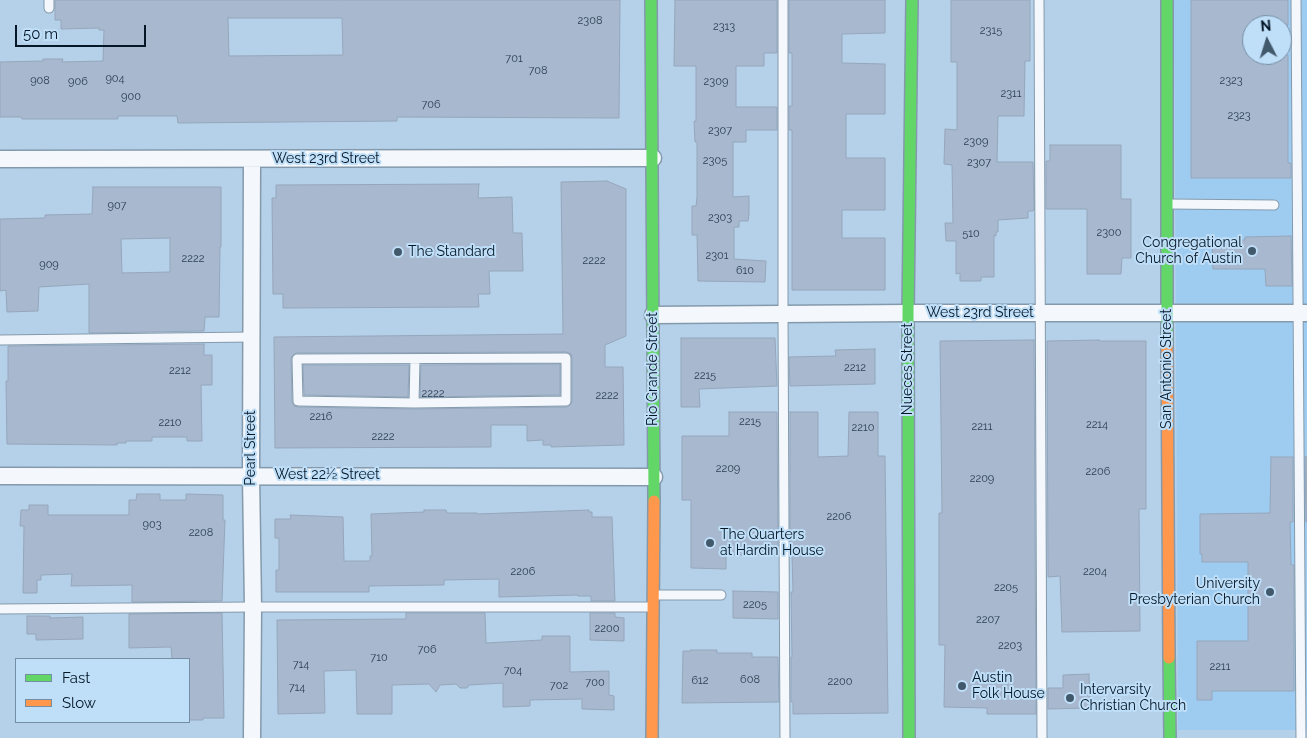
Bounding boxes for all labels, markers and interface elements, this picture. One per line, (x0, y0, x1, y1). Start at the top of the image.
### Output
house number: 2308 (578, 14, 602, 28)
scale bar (18, 15, 149, 47)
north arrow (1242, 15, 1292, 65)
text: N (1260, 18, 1272, 34)
house number: 2313 (713, 20, 735, 34)
house number: 2315 (980, 24, 1002, 38)
text: 50 m (23, 25, 58, 43)
house number: 701 (505, 52, 523, 66)
house number: 708 (528, 64, 548, 78)
house number: 904 (105, 72, 125, 86)
house number: 908 (30, 74, 50, 88)
house number: 2323 (1219, 74, 1243, 88)
house number: 906 (68, 75, 88, 89)
house number: 2309 (704, 75, 728, 89)
house number: 2311 (1000, 87, 1022, 101)
house number: 900 (121, 90, 141, 104)
house number: 706 (421, 98, 441, 112)
house number: 2323 (1227, 109, 1251, 123)
house number: 2307 (708, 124, 732, 138)
house number: 2309 (964, 135, 988, 149)
street label: West 23rd Street (272, 151, 380, 167)
house number: 2305 (703, 154, 727, 168)
house number: 2307 (967, 156, 991, 170)
house number: 907 (108, 199, 126, 213)
house number: 2303 (708, 211, 732, 225)
house number: 2300 (1096, 226, 1122, 240)
house number: 510 (962, 227, 980, 241)
place label: Congregational Church of Austin (1135, 235, 1242, 268)
place label: The Standard (408, 244, 495, 260)
marker: Congregational Church of Austin (1246, 245, 1258, 257)
marker: The Standard (392, 246, 404, 258)
house number: 2301 (705, 249, 729, 263)
house number: 2222 (182, 252, 204, 266)
house number: 2222 (583, 254, 605, 268)
house number: 909 (39, 258, 59, 272)
house number: 610 (736, 264, 754, 278)
street label: West 23rd Street (926, 305, 1034, 321)
street label: San Antonio Street (1159, 309, 1175, 429)
street label: Rio Grande Street (645, 312, 661, 426)
street label: Nueces Street (900, 323, 916, 415)
house number: 2212 (844, 361, 866, 375)
house number: 2212 (169, 364, 191, 378)
house number: 2215 (694, 369, 716, 383)
house number: 2222 (422, 387, 444, 401)
house number: 2222 (596, 389, 618, 403)
street label: Pearl Street (243, 410, 259, 486)
house number: 2216 (310, 410, 332, 424)
house number: 2215 (739, 415, 761, 429)
house number: 2210 (159, 416, 181, 430)
house number: 2214 (1086, 418, 1108, 432)
house number: 2211 (972, 420, 992, 434)
house number: 2210 (852, 421, 874, 435)
house number: 2222 (372, 430, 394, 444)
house number: 2209 (716, 462, 740, 476)
house number: 2206 (1086, 465, 1110, 479)
street label: West 22½ Street (274, 467, 380, 483)
house number: 2209 (970, 472, 994, 486)
house number: 2206 (827, 510, 851, 524)
house number: 903 (142, 518, 162, 532)
house number: 2208 (189, 526, 213, 540)
place label: The Quarters at Hardin House (720, 527, 824, 560)
marker: The Quarters at Hardin House (704, 537, 716, 549)
house number: 2206 (511, 565, 535, 579)
house number: 2204 (1083, 565, 1107, 579)
place label: University Presbyterian Church (1129, 576, 1260, 608)
house number: 2205 (994, 581, 1018, 595)
marker: University Presbyterian Church (1264, 586, 1276, 598)
house number: 2205 (743, 598, 767, 612)
house number: 2207 (976, 613, 1000, 627)
house number: 2200 (595, 622, 619, 636)
house number: 2203 (998, 639, 1022, 653)
house number: 706 (417, 643, 437, 657)
house number: 710 (370, 651, 388, 665)
legend (15, 658, 190, 723)
house number: 714 (293, 658, 309, 672)
house number: 2211 (1210, 660, 1230, 674)
house number: 704 (504, 664, 522, 678)
text: Fast (62, 669, 90, 687)
place label: Austin Folk House (972, 670, 1045, 702)
house number: 608 (740, 673, 760, 687)
house number: 612 (691, 674, 709, 688)
house number: 2200 (828, 675, 852, 689)
house number: 700 (585, 676, 605, 690)
house number: 702 (550, 679, 568, 693)
marker: Austin Folk House (956, 680, 968, 692)
house number: 714 (289, 681, 305, 695)
place label: Intervarsity Christian Church (1080, 682, 1186, 714)
marker: Intervarsity Christian Church (1064, 692, 1076, 704)
text: Slow (62, 694, 96, 712)

